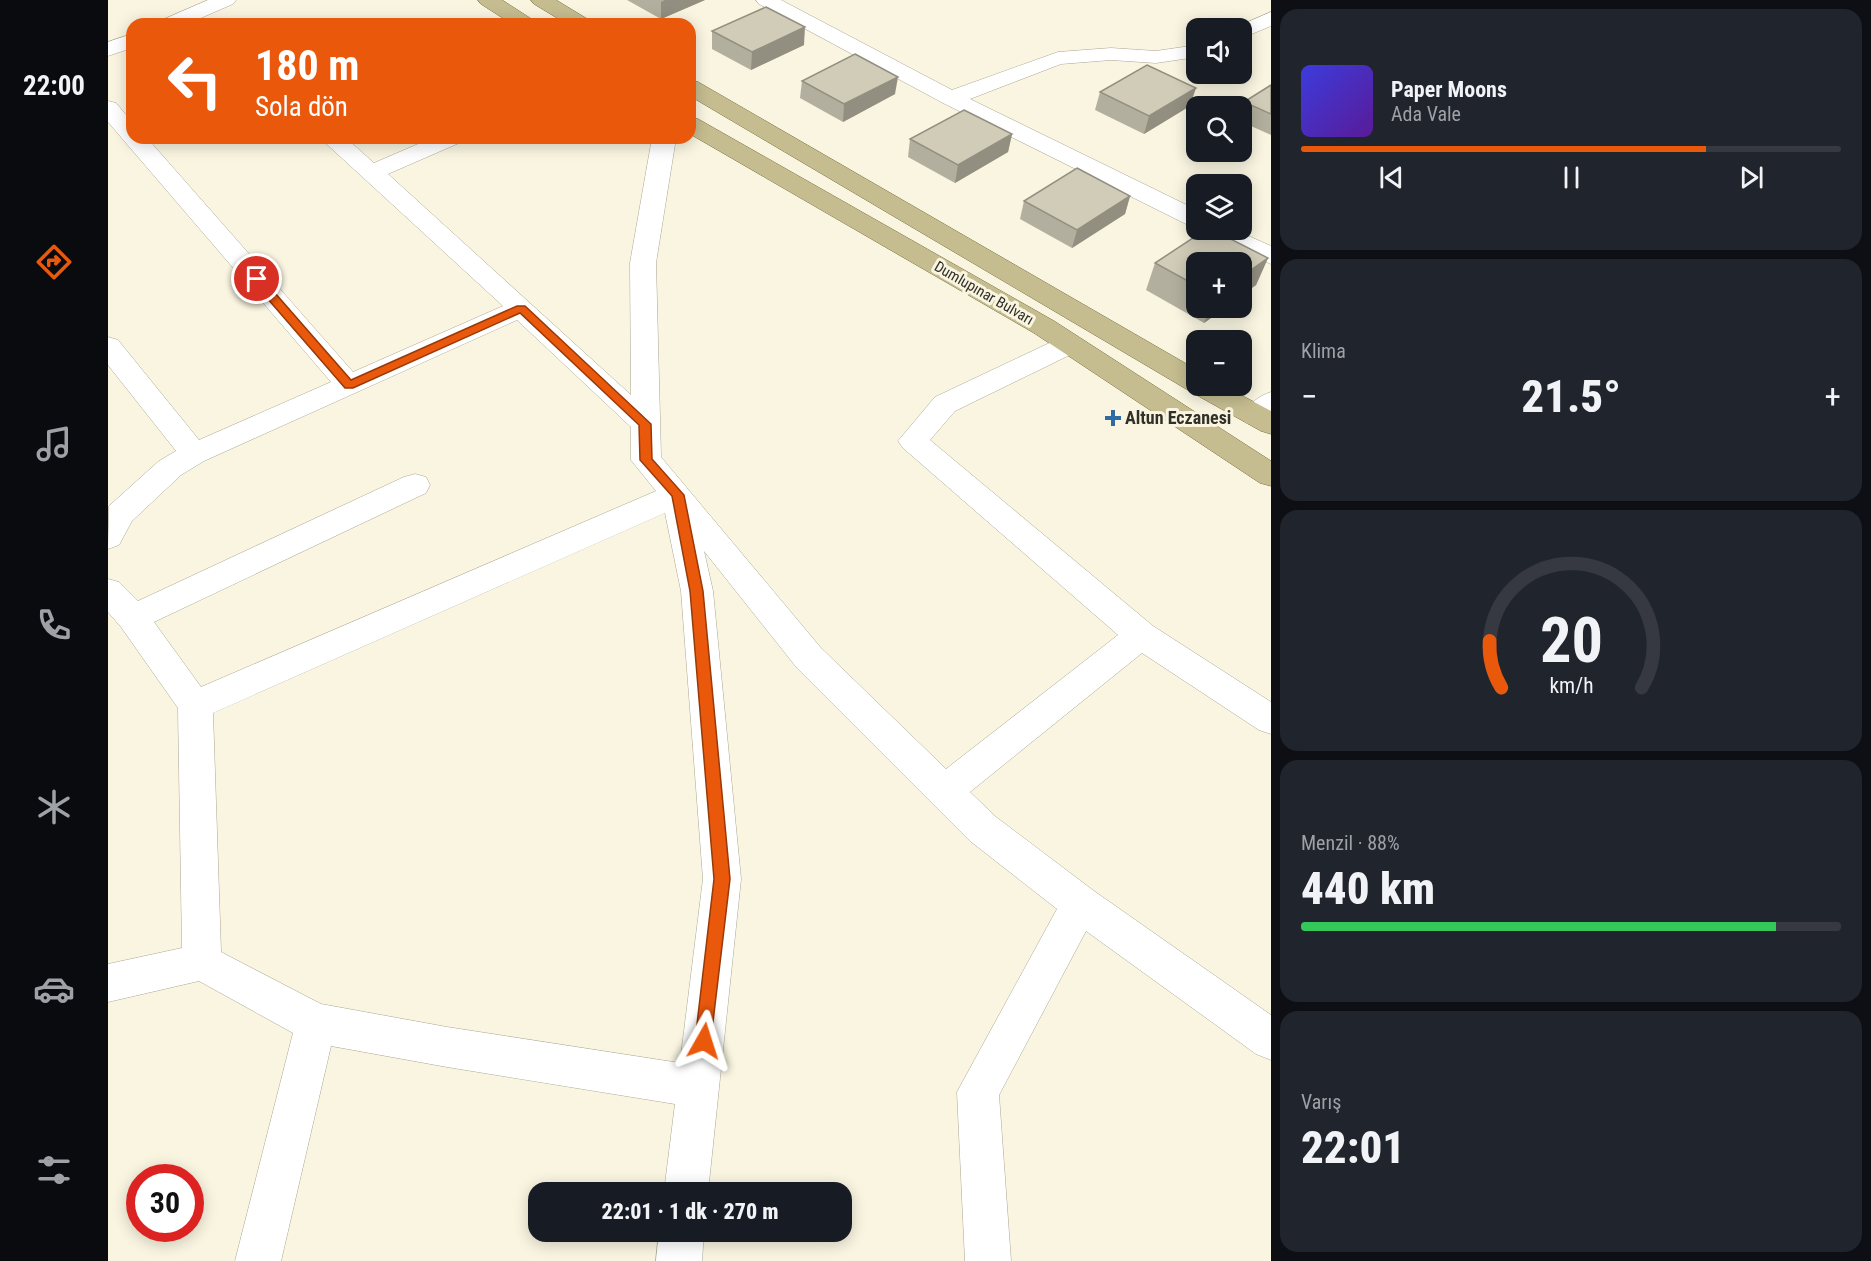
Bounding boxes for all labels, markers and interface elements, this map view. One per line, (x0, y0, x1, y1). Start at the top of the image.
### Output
map controls (1186, 18, 1252, 396)
button: sound (1186, 18, 1252, 84)
text: 180 m (255, 41, 360, 90)
icon: left (156, 42, 234, 120)
text: 22:00 (23, 70, 85, 102)
text: Paper Moons (1391, 77, 1507, 102)
text: Sola dön (255, 91, 348, 123)
button: search (1186, 96, 1252, 162)
text: Ada Vale (1391, 102, 1461, 126)
icon: previous (1375, 161, 1408, 194)
icon: pause (1555, 161, 1588, 194)
icon: next (1735, 161, 1768, 194)
button: layers (1186, 174, 1252, 240)
icon: directions (33, 241, 75, 283)
button: + (1186, 252, 1252, 318)
pin (231, 253, 282, 304)
street label: Dumlupınar Bulvarı (931, 257, 1037, 329)
icon: arrive (240, 262, 273, 295)
button: − (1186, 330, 1252, 396)
text: Klima (1301, 339, 1346, 363)
text: 21.5° (1521, 370, 1621, 423)
text: − (1301, 377, 1318, 416)
text: + (1825, 377, 1841, 416)
place label: Altun Eczanesi (1125, 407, 1231, 428)
marker: Altun Eczanesi (1106, 411, 1120, 425)
icon: music (33, 423, 75, 465)
icon: phone (33, 604, 75, 646)
text: 20 (1539, 604, 1603, 677)
text: km/h (1549, 673, 1593, 698)
icon: climate (33, 786, 75, 828)
text: Menzil · 88% (1301, 831, 1400, 855)
text: 440 km (1301, 862, 1435, 915)
icon: car (33, 968, 75, 1010)
position arrow (672, 1009, 736, 1073)
text: Varış (1301, 1090, 1341, 1114)
text: 22:01 (1301, 1121, 1405, 1174)
icon: filters (33, 1149, 75, 1191)
speed limit sign: 30 (126, 1164, 204, 1242)
text: 22:01 · 1 dk · 270 m (602, 1199, 778, 1224)

